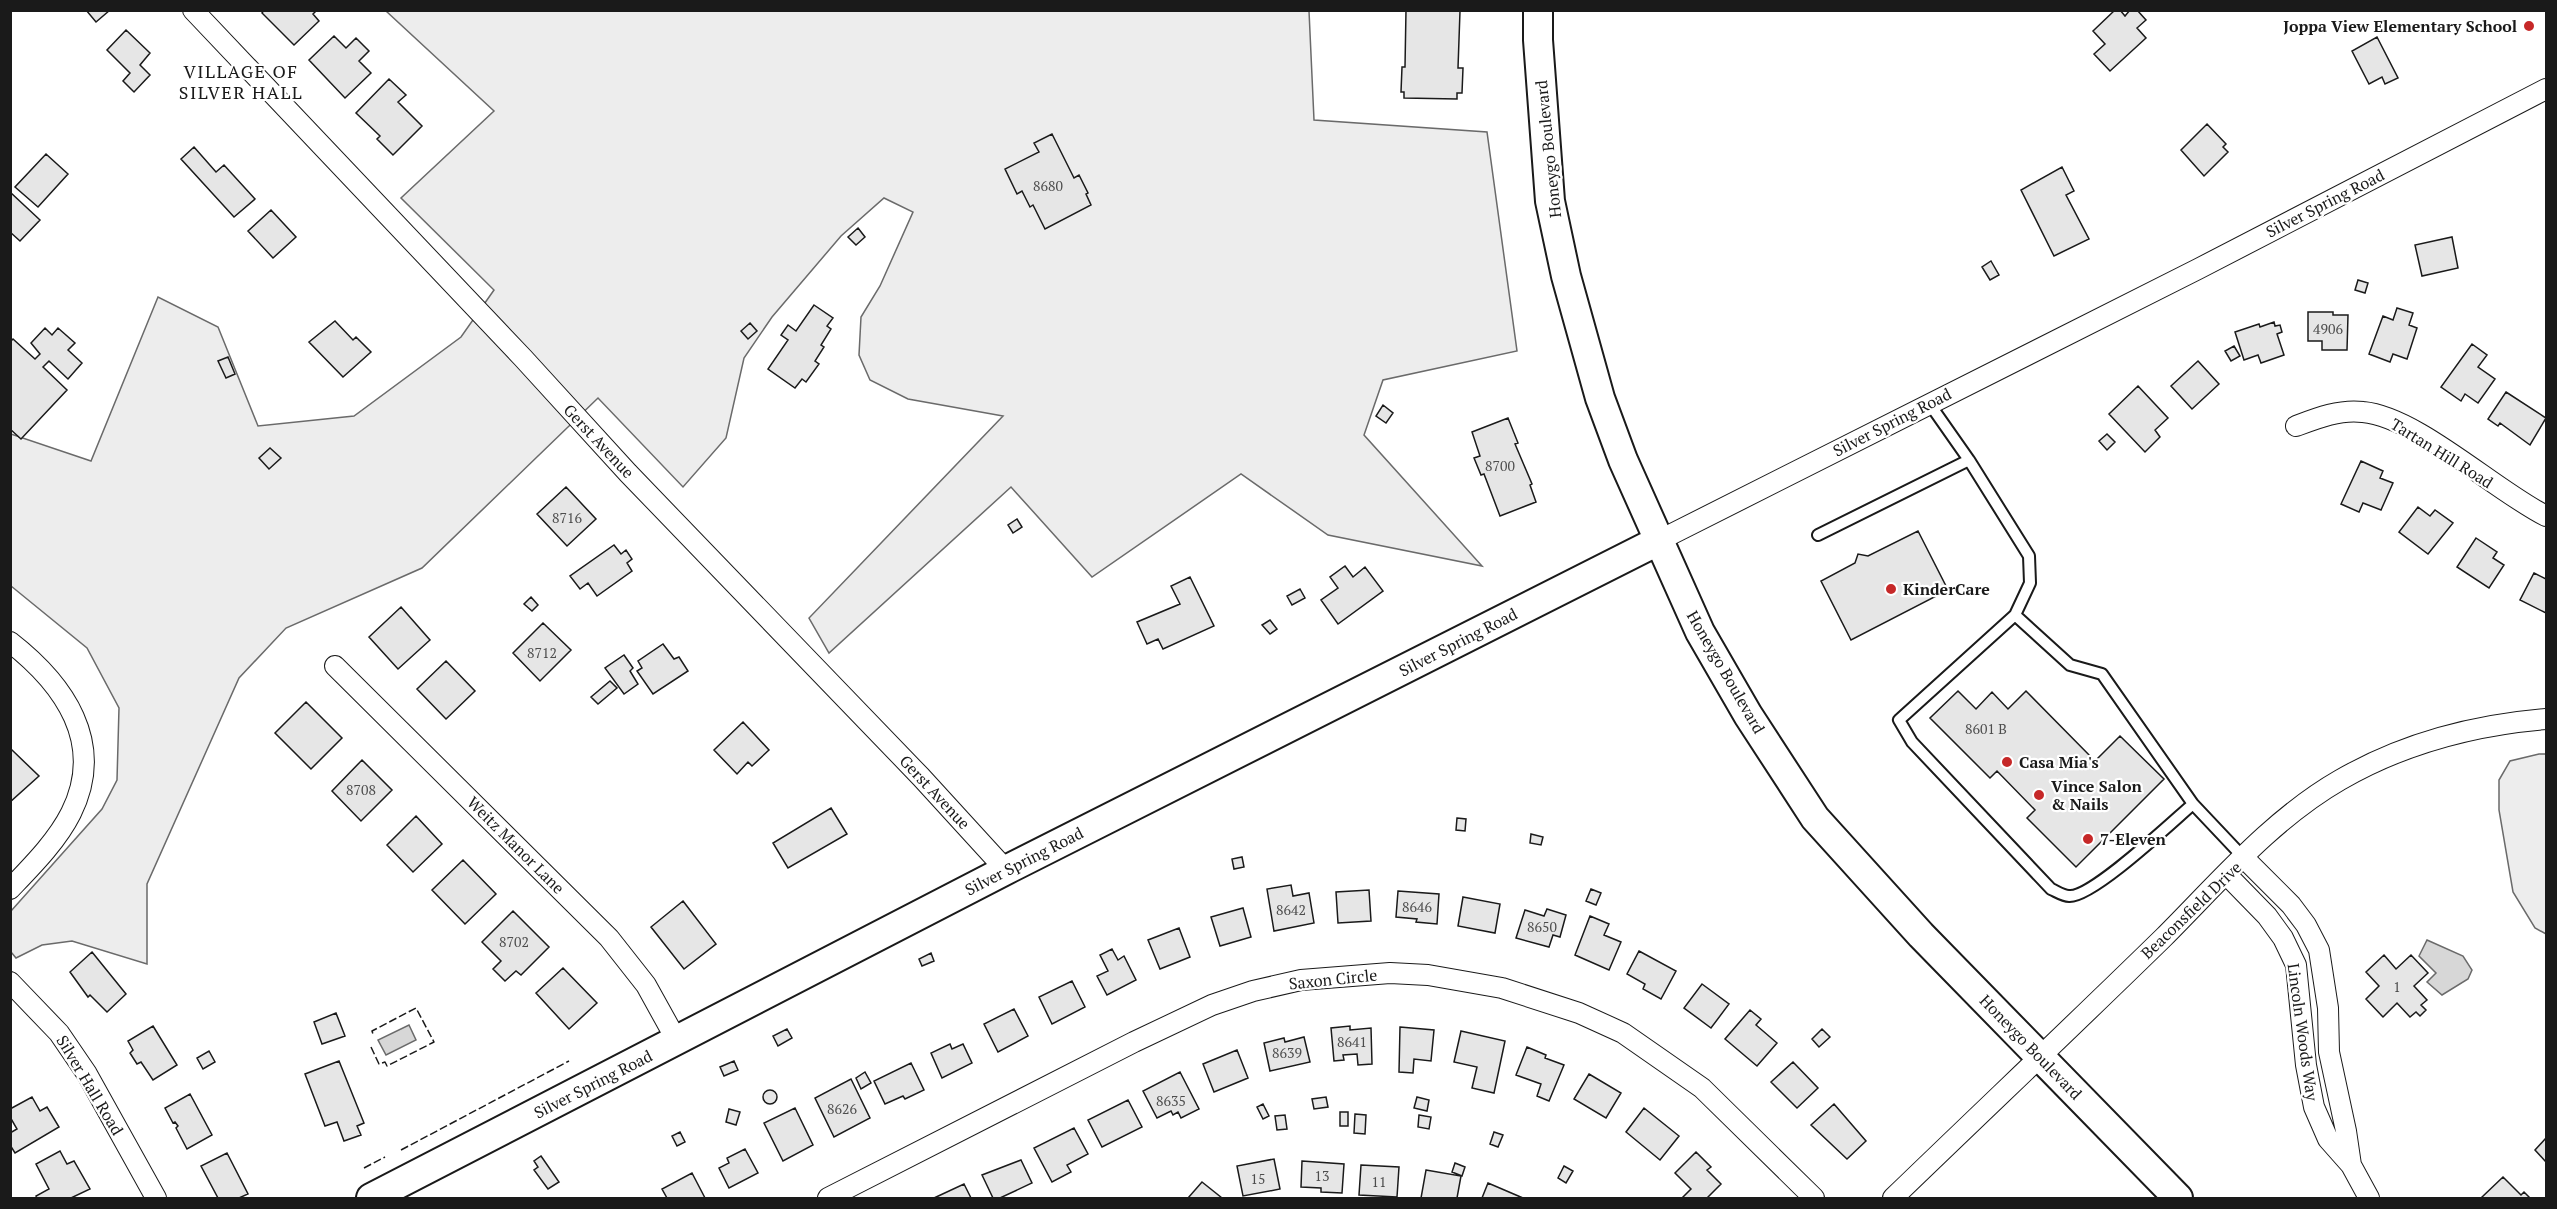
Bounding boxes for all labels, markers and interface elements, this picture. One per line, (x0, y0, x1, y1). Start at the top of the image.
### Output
place label: Joppa View Elementary School (2283, 15, 2517, 37)
marker: Joppa View Elementary School (2522, 19, 2536, 33)
district label: VILLAGE OF SILVER HALL (179, 59, 303, 104)
street label: Honeygo Boulevard (1530, 79, 1566, 219)
street label: Silver Spring Road (2262, 164, 2388, 242)
house number: 8680 (1033, 176, 1063, 195)
house number: 4906 (2313, 319, 2343, 338)
street label: Silver Spring Road (1829, 383, 1955, 461)
street label: Gerst Avenue (559, 399, 639, 483)
street label: Tartan Hill Road (2387, 413, 2497, 493)
house number: 8700 (1485, 456, 1515, 475)
house number: 8716 (552, 508, 582, 527)
place label: KinderCare (1903, 578, 1990, 600)
marker: KinderCare (1884, 582, 1898, 596)
street label: Silver Spring Road (1395, 603, 1521, 681)
street label: Honeygo Boulevard (1682, 607, 1770, 738)
house number: 8712 (527, 643, 557, 662)
house number: 8601 B (1965, 719, 2007, 738)
street label: Gerst Avenue (895, 750, 975, 834)
place label: Casa Mia's (2019, 751, 2099, 773)
marker: Casa Mia's (2000, 755, 2014, 769)
place label: Vince Salon & Nails (2051, 775, 2142, 815)
house number: 8708 (346, 780, 376, 799)
marker: Vince Salon & Nails (2032, 788, 2046, 802)
street label: Weitz Manor Lane (463, 792, 569, 898)
street label: Silver Spring Road (961, 822, 1087, 900)
place label: 7-Eleven (2100, 828, 2167, 850)
marker: 7-Eleven (2081, 832, 2095, 846)
street label: Beaconsfield Drive (2136, 856, 2246, 964)
house number: 8646 (1402, 897, 1432, 916)
house number: 8642 (1276, 900, 1306, 919)
house number: 8650 (1527, 917, 1557, 936)
house number: 8702 (499, 932, 529, 951)
street label: Lincoln Woods Way (2282, 962, 2324, 1103)
street label: Saxon Circle (1288, 963, 1378, 995)
house number: 1 (2393, 977, 2401, 996)
street label: Honeygo Boulevard (1975, 990, 2087, 1104)
street label: Silver Hall Road (51, 1031, 129, 1139)
house number: 8641 (1337, 1032, 1367, 1051)
house number: 8639 (1272, 1043, 1302, 1062)
street label: Silver Spring Road (530, 1045, 656, 1123)
house number: 8635 (1156, 1091, 1186, 1110)
house number: 8626 (827, 1099, 857, 1118)
house number: 13 (1315, 1166, 1329, 1185)
house number: 15 (1251, 1169, 1265, 1188)
house number: 11 (1372, 1172, 1386, 1191)

